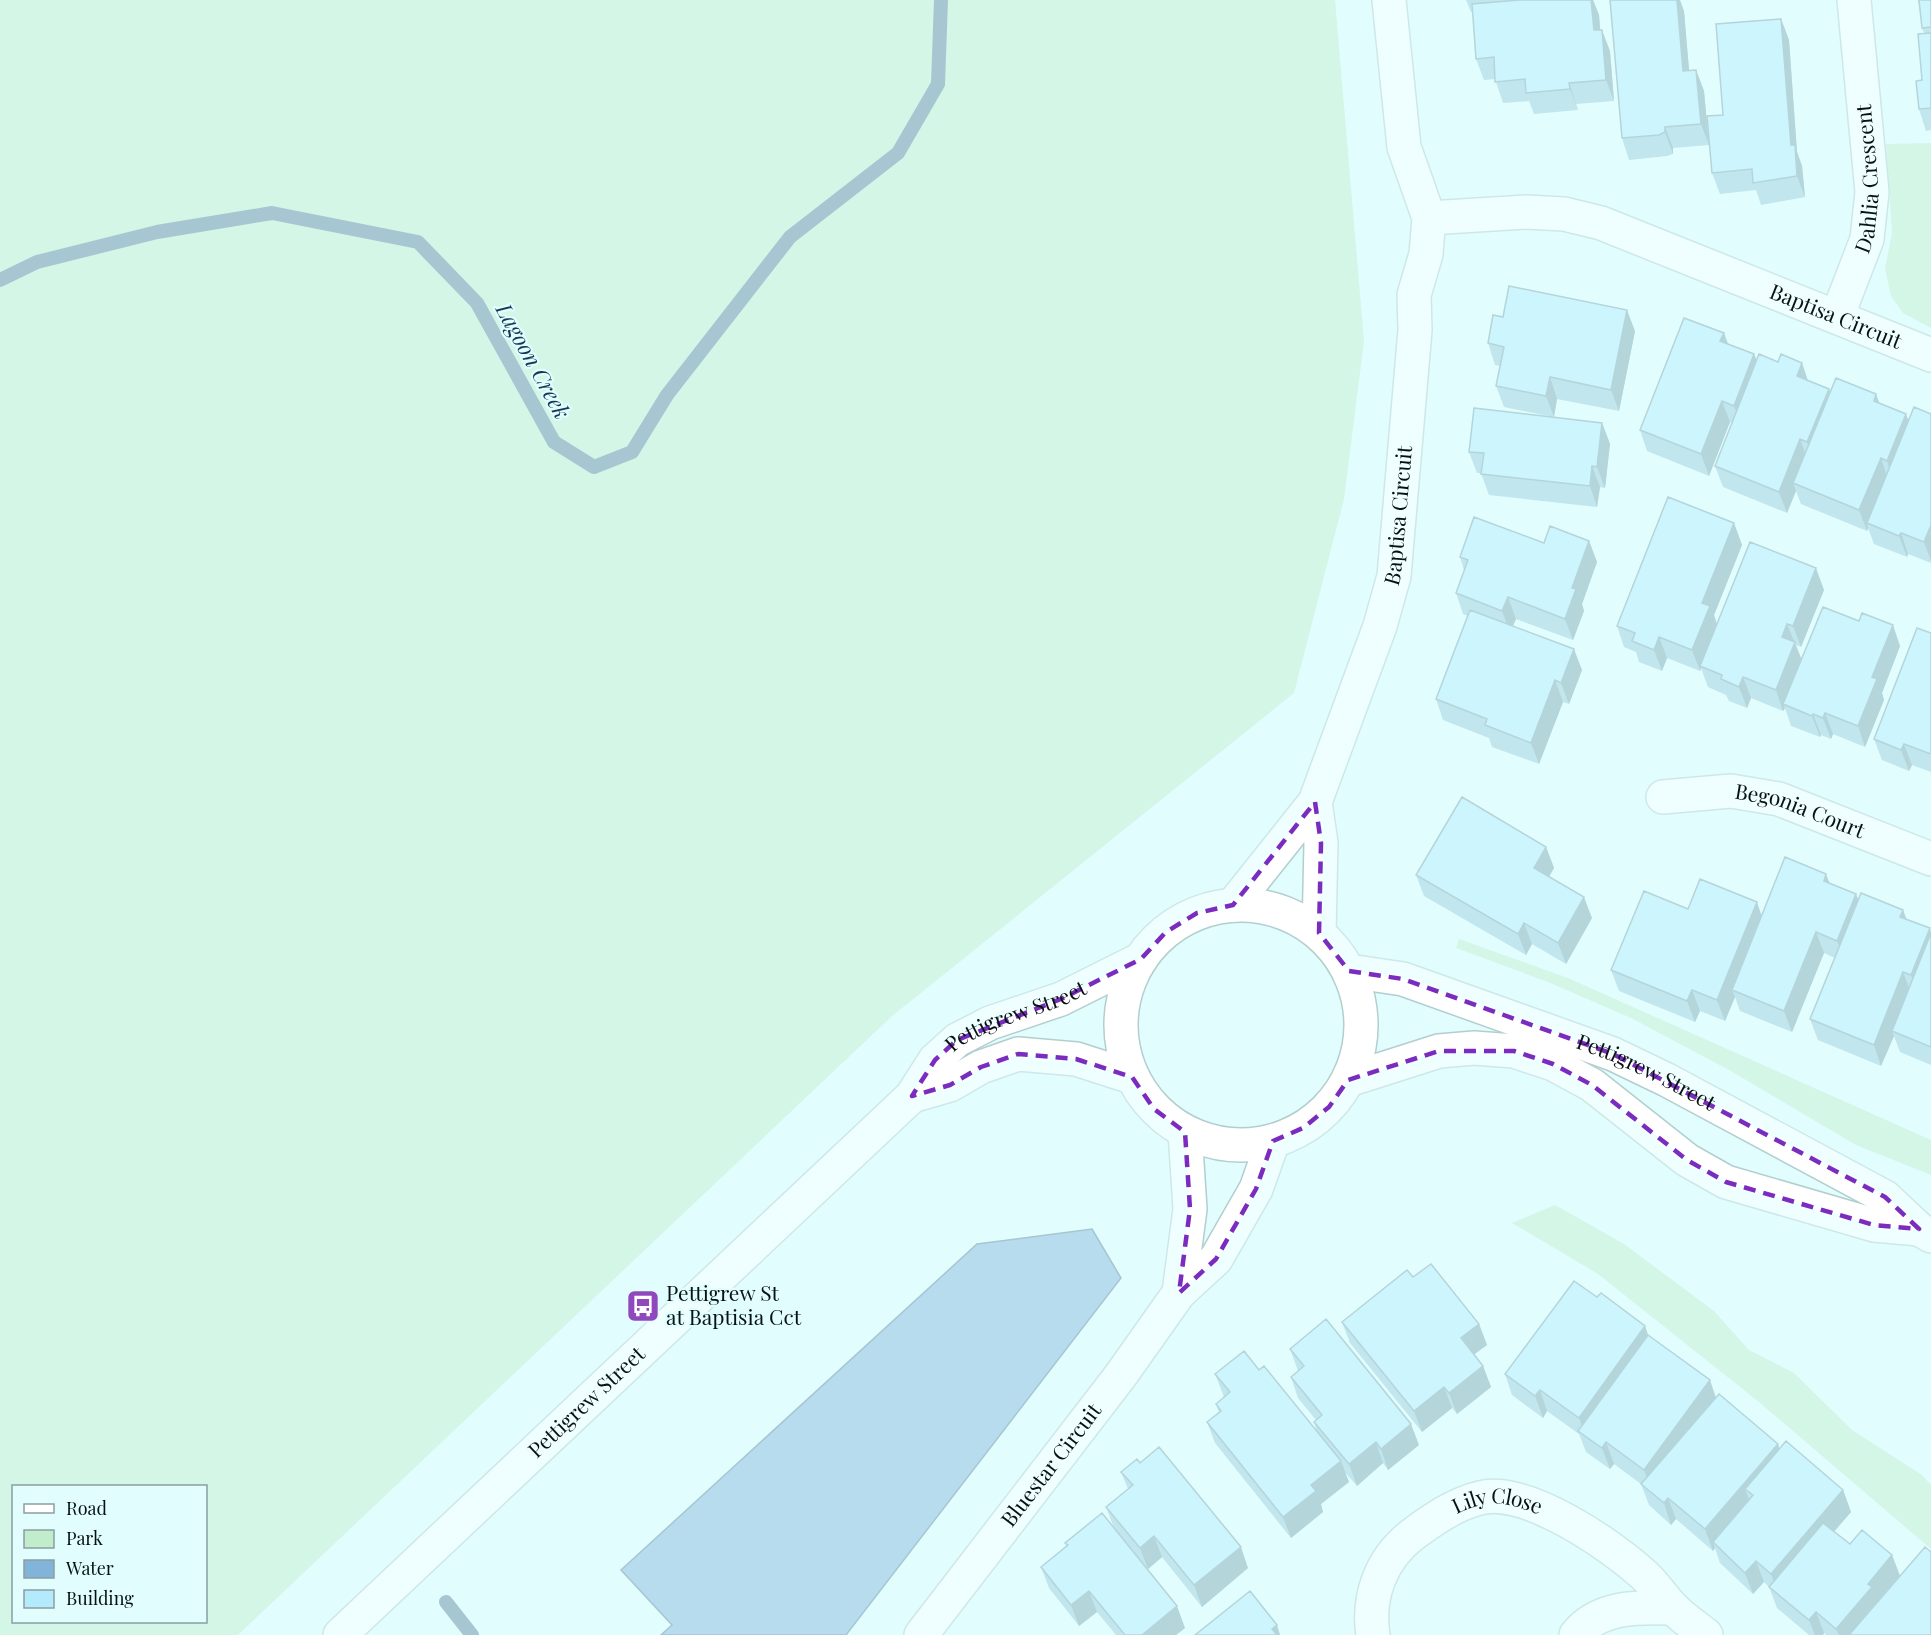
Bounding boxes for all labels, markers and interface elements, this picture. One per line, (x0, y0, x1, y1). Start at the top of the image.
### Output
street label: Dahlia Crescent (1847, 103, 1884, 257)
street label: Baptisa Circuit (1766, 276, 1907, 354)
water label: Lagoon Creek (489, 296, 578, 424)
street label: Baptisa Circuit (1376, 444, 1417, 588)
street label: Begonia Court (1733, 776, 1870, 844)
street label: Pettigrew Street (938, 972, 1091, 1057)
street label: Pettigrew Street (1573, 1026, 1722, 1116)
place label: Pettigrew St at Baptisia Cct (666, 1278, 802, 1330)
bus stop icon: Pettigrew St at Baptisia Cct (625, 1288, 661, 1324)
street label: Pettigrew Street (521, 1339, 650, 1463)
street label: Bluestar Circuit (993, 1396, 1107, 1532)
street label: Lily Close (1447, 1480, 1547, 1519)
legend (12, 1485, 207, 1623)
text: Road (66, 1496, 107, 1520)
text: Park (66, 1526, 103, 1550)
text: Water (65, 1556, 114, 1580)
text: Building (66, 1586, 134, 1610)

